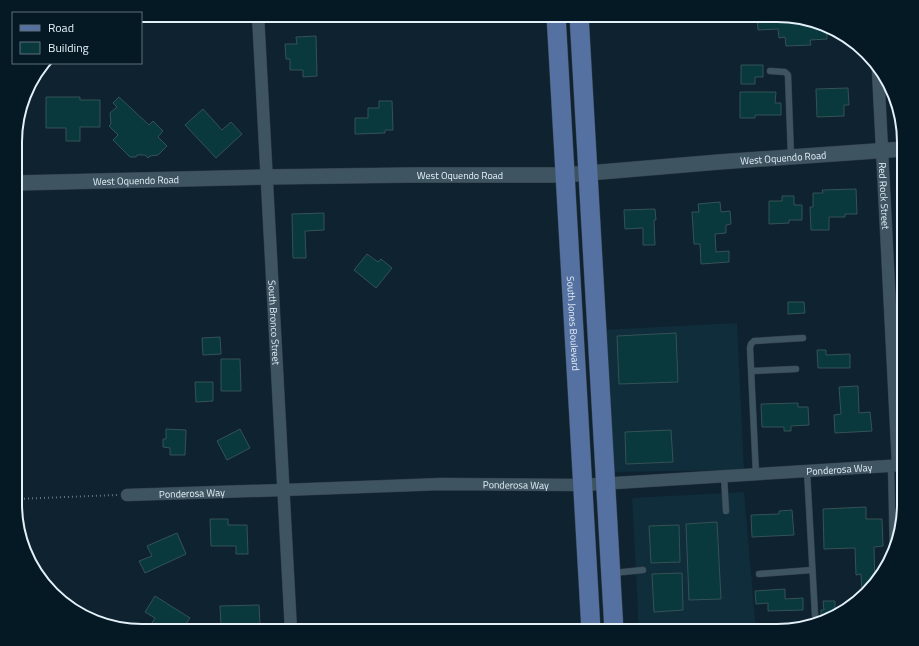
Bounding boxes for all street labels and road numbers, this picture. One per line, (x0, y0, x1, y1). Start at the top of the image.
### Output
street label: West Oquendo Road (740, 147, 827, 168)
street label: Red Rock Street (875, 162, 894, 230)
street label: West Oquendo Road (417, 168, 503, 183)
street label: West Oquendo Road (93, 172, 179, 189)
street label: South Jones Boulevard (563, 276, 584, 371)
street label: South Bronco Street (265, 280, 284, 366)
street label: Ponderosa Way (806, 459, 873, 479)
street label: Ponderosa Way (483, 477, 549, 492)
street label: Ponderosa Way (159, 484, 225, 501)

